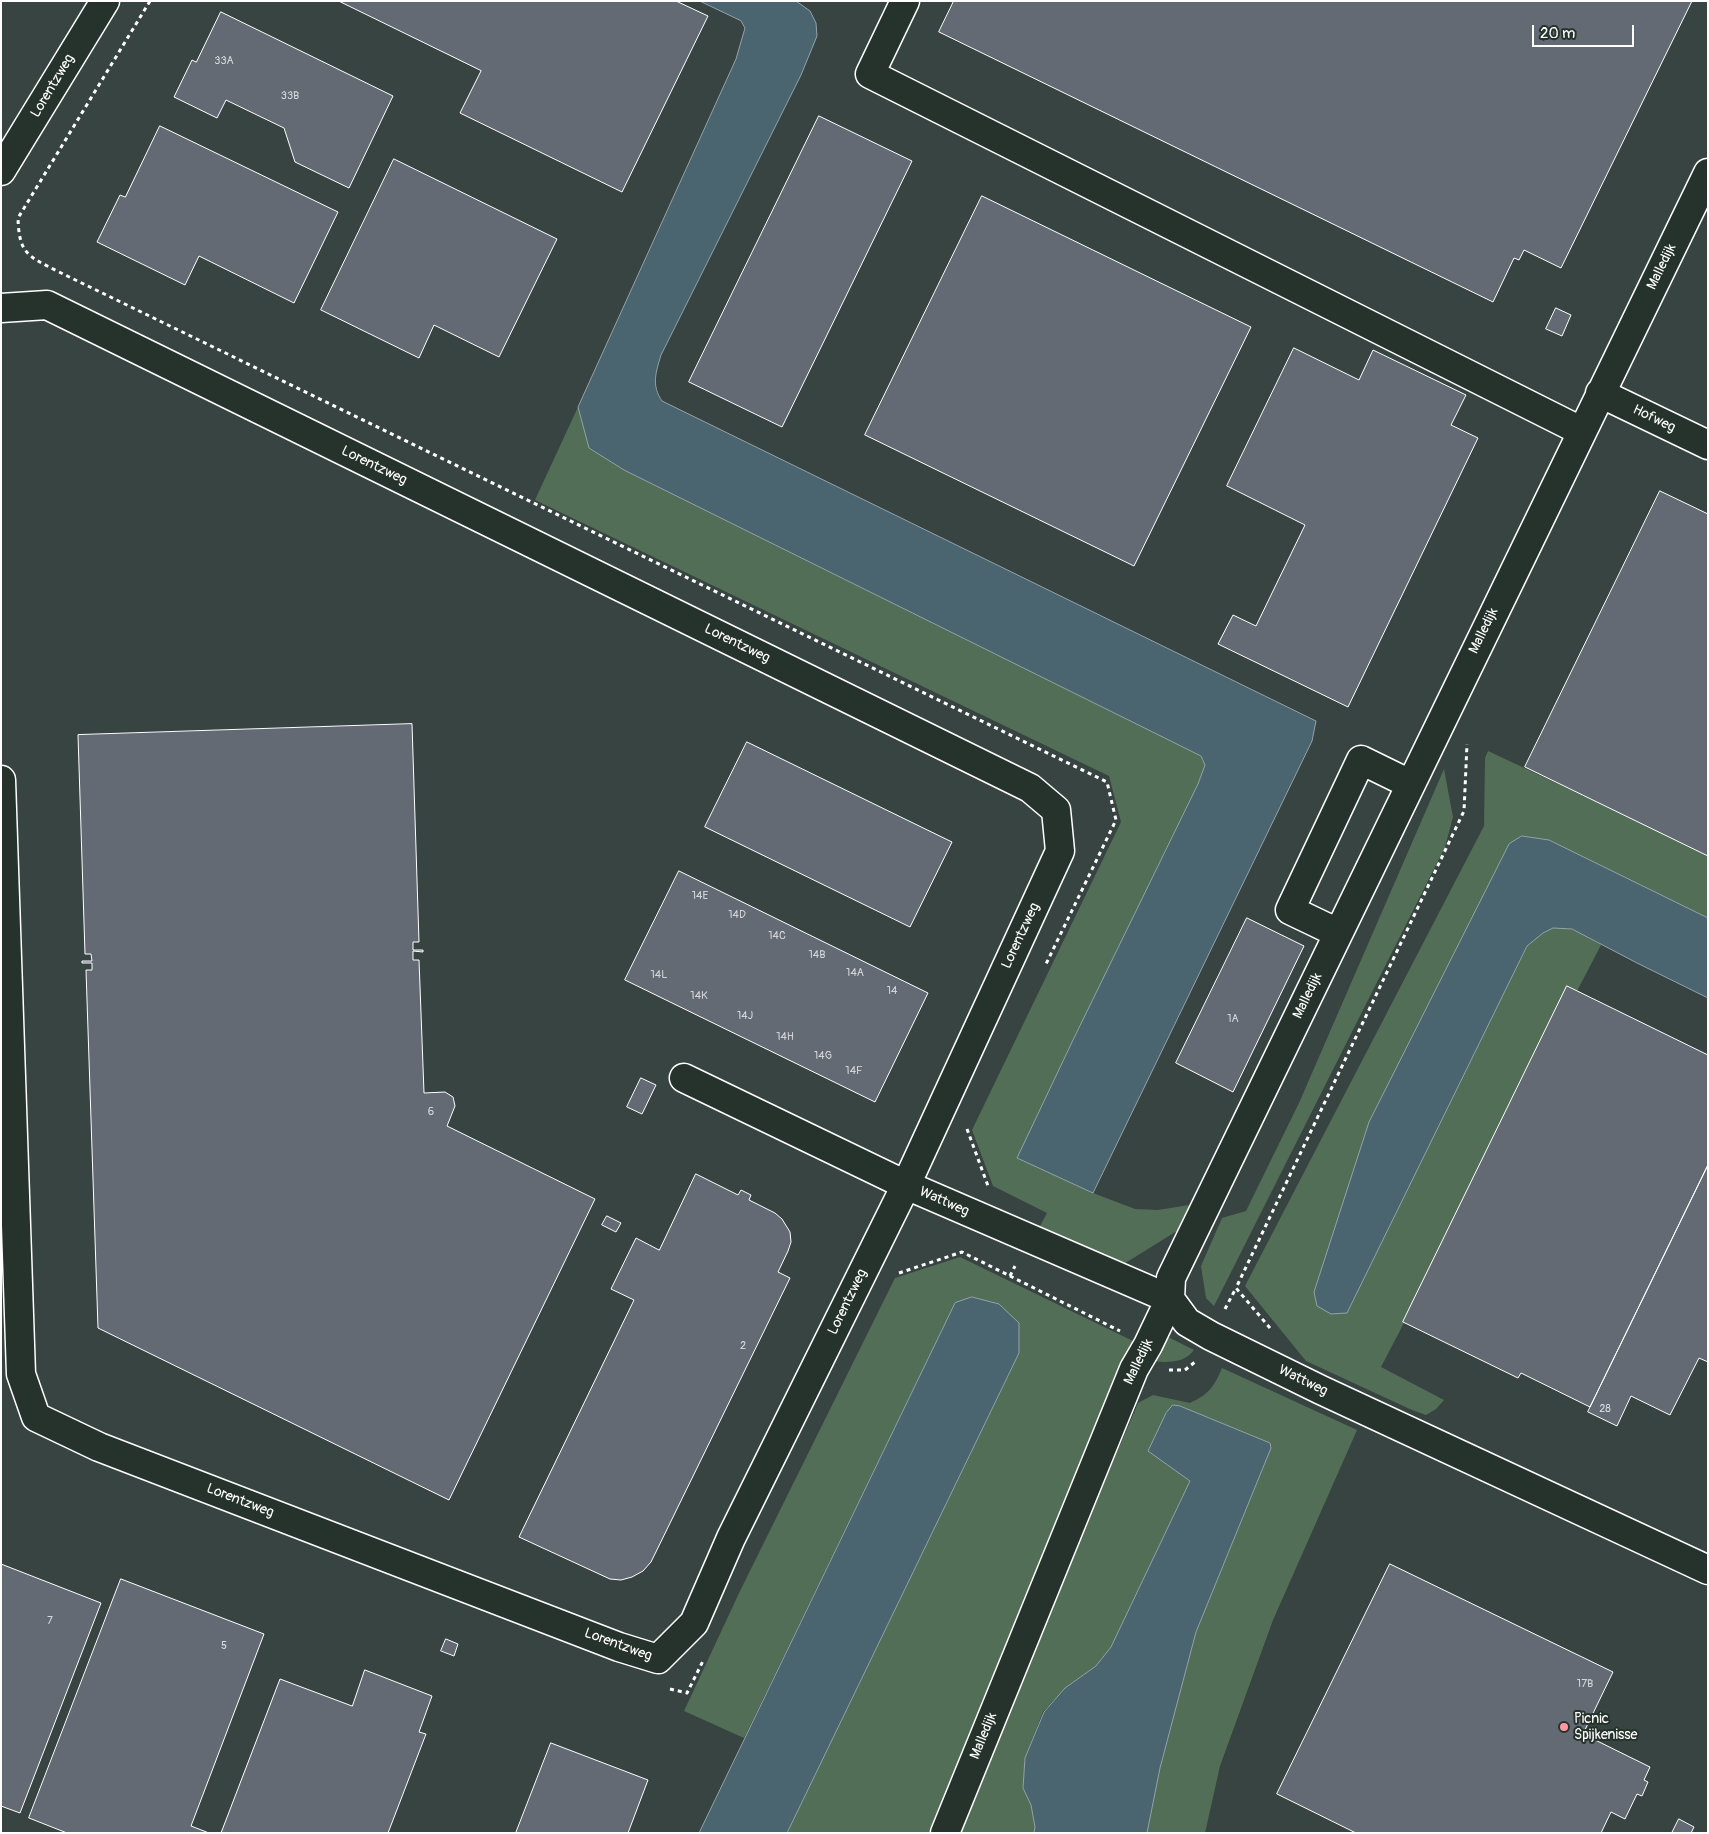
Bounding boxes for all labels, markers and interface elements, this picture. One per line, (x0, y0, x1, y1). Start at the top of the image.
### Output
scale bar (1534, 15, 1636, 47)
text: 20 m (1540, 24, 1575, 43)
street label: Lorentzweg (28, 51, 78, 121)
house number: 33A (214, 54, 234, 68)
house number: 33B (281, 89, 299, 103)
street label: Malledijk (1644, 241, 1680, 293)
street label: Hofweg (1630, 401, 1678, 437)
street label: Lorentzweg (338, 443, 410, 489)
street label: Malledijk (1466, 605, 1502, 657)
street label: Lorentzweg (701, 621, 773, 667)
house number: 14E (692, 889, 708, 903)
street label: Lorentzweg (998, 900, 1044, 972)
house number: 14D (728, 908, 746, 922)
house number: 14C (768, 929, 786, 943)
house number: 14B (809, 948, 825, 962)
house number: 14A (846, 966, 864, 980)
house number: 14L (651, 968, 667, 982)
street label: Malledijk (1290, 970, 1326, 1022)
house number: 14 (887, 984, 897, 998)
house number: 14K (690, 989, 708, 1003)
house number: 14J (737, 1009, 753, 1023)
house number: 1A (1227, 1012, 1239, 1026)
house number: 14H (776, 1030, 794, 1044)
house number: 14G (814, 1049, 832, 1063)
house number: 14F (845, 1064, 863, 1078)
house number: 6 (428, 1105, 434, 1119)
street label: Wattweg (917, 1184, 971, 1220)
street label: Lorentzweg (825, 1266, 871, 1338)
street label: Malledijk (1121, 1336, 1157, 1388)
house number: 2 (740, 1339, 746, 1353)
street label: Wattweg (1276, 1362, 1330, 1400)
house number: 28 (1599, 1402, 1611, 1416)
street label: Lorentzweg (204, 1480, 276, 1522)
house number: 7 (47, 1614, 53, 1628)
street label: Lorentzweg (582, 1625, 654, 1665)
house number: 5 (221, 1639, 227, 1653)
house number: 17B (1577, 1677, 1593, 1691)
street label: Malledijk (967, 1710, 1001, 1762)
place label: Picnic Spijkenisse (1574, 1711, 1637, 1744)
marker: Picnic Spijkenisse (1558, 1721, 1570, 1733)

